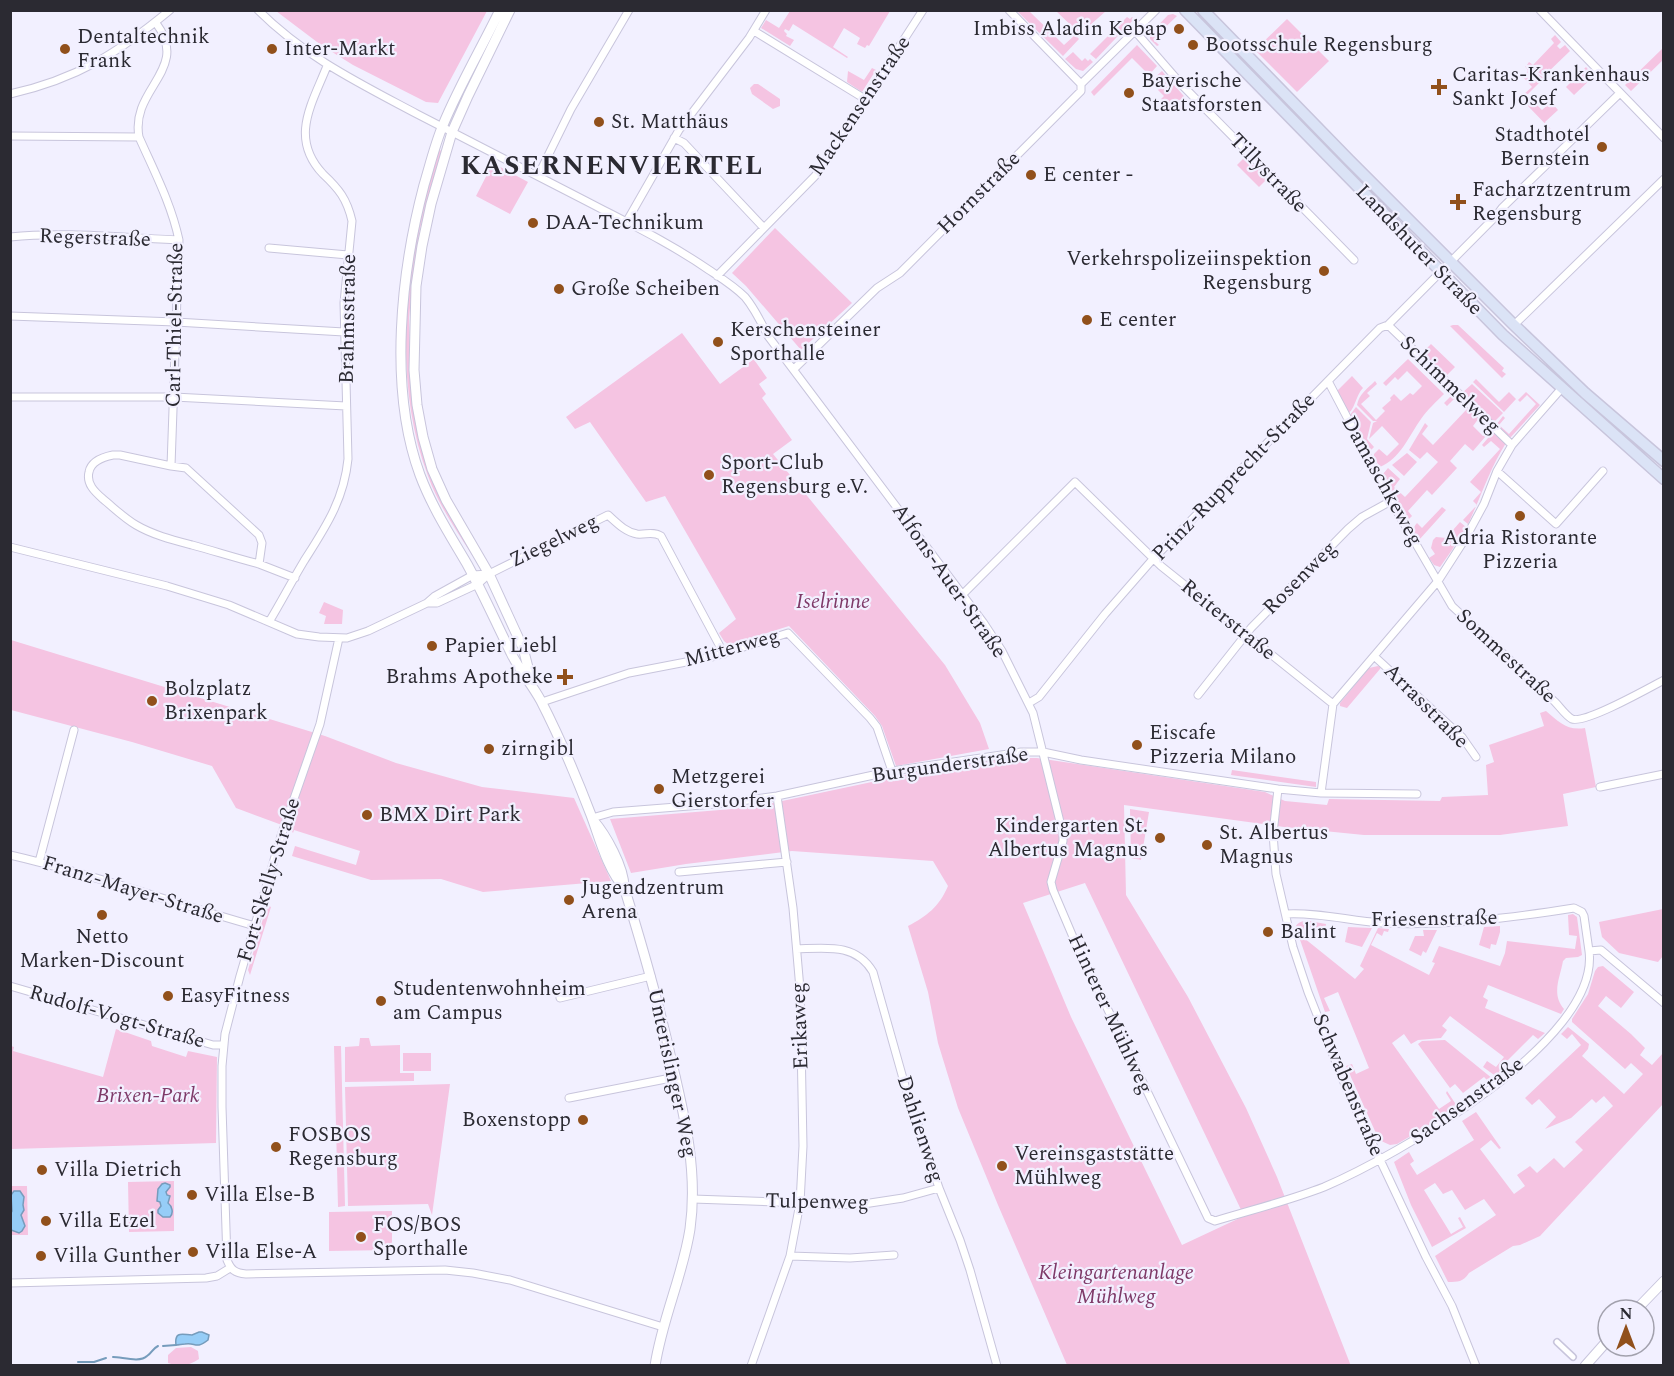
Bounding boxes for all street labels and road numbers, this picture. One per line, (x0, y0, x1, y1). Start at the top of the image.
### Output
street label: Mackensenstraße (801, 29, 919, 183)
street label: Tillystraße (1221, 125, 1315, 221)
street label: Hornstraße (930, 144, 1028, 242)
street label: Landshuter Straße (1348, 177, 1490, 323)
street label: Regerstraße (38, 220, 152, 256)
street label: Carl-Thiel-Straße (158, 242, 192, 408)
street label: Brahmsstraße (331, 254, 365, 384)
street label: Schimmelweg (1392, 328, 1508, 442)
street label: Prinz-Rupprecht-Straße (1145, 385, 1323, 569)
street label: Damaschkeweg (1333, 410, 1431, 552)
street label: Alfons-Auer-Straße (883, 497, 1015, 665)
street label: Ziegelweg (504, 506, 604, 576)
street label: Rosenweg (1255, 533, 1345, 623)
street label: Reiterstraße (1173, 571, 1283, 669)
street label: Sommestraße (1449, 601, 1563, 711)
street label: Mitterweg (681, 620, 783, 676)
street label: Arrasstraße (1376, 656, 1476, 756)
street label: Burgunderstraße (870, 738, 1030, 792)
street label: Fort-Skelly-Straße (229, 794, 309, 966)
street label: Franz-Mayer-Straße (38, 847, 228, 933)
street label: Friesenstraße (1370, 902, 1498, 936)
street label: Hinterer Mühlweg (1059, 929, 1161, 1099)
street label: Rudolf-Vogt-Straße (25, 977, 209, 1057)
street label: Erikaweg (782, 982, 818, 1070)
street label: Unterislinger Weg (638, 986, 706, 1160)
street label: Schwabenstraße (1304, 1009, 1392, 1161)
street label: Sachsenstraße (1403, 1049, 1531, 1153)
street label: Dahlienweg (888, 1071, 952, 1187)
street label: Tulpenweg (765, 1185, 869, 1219)

